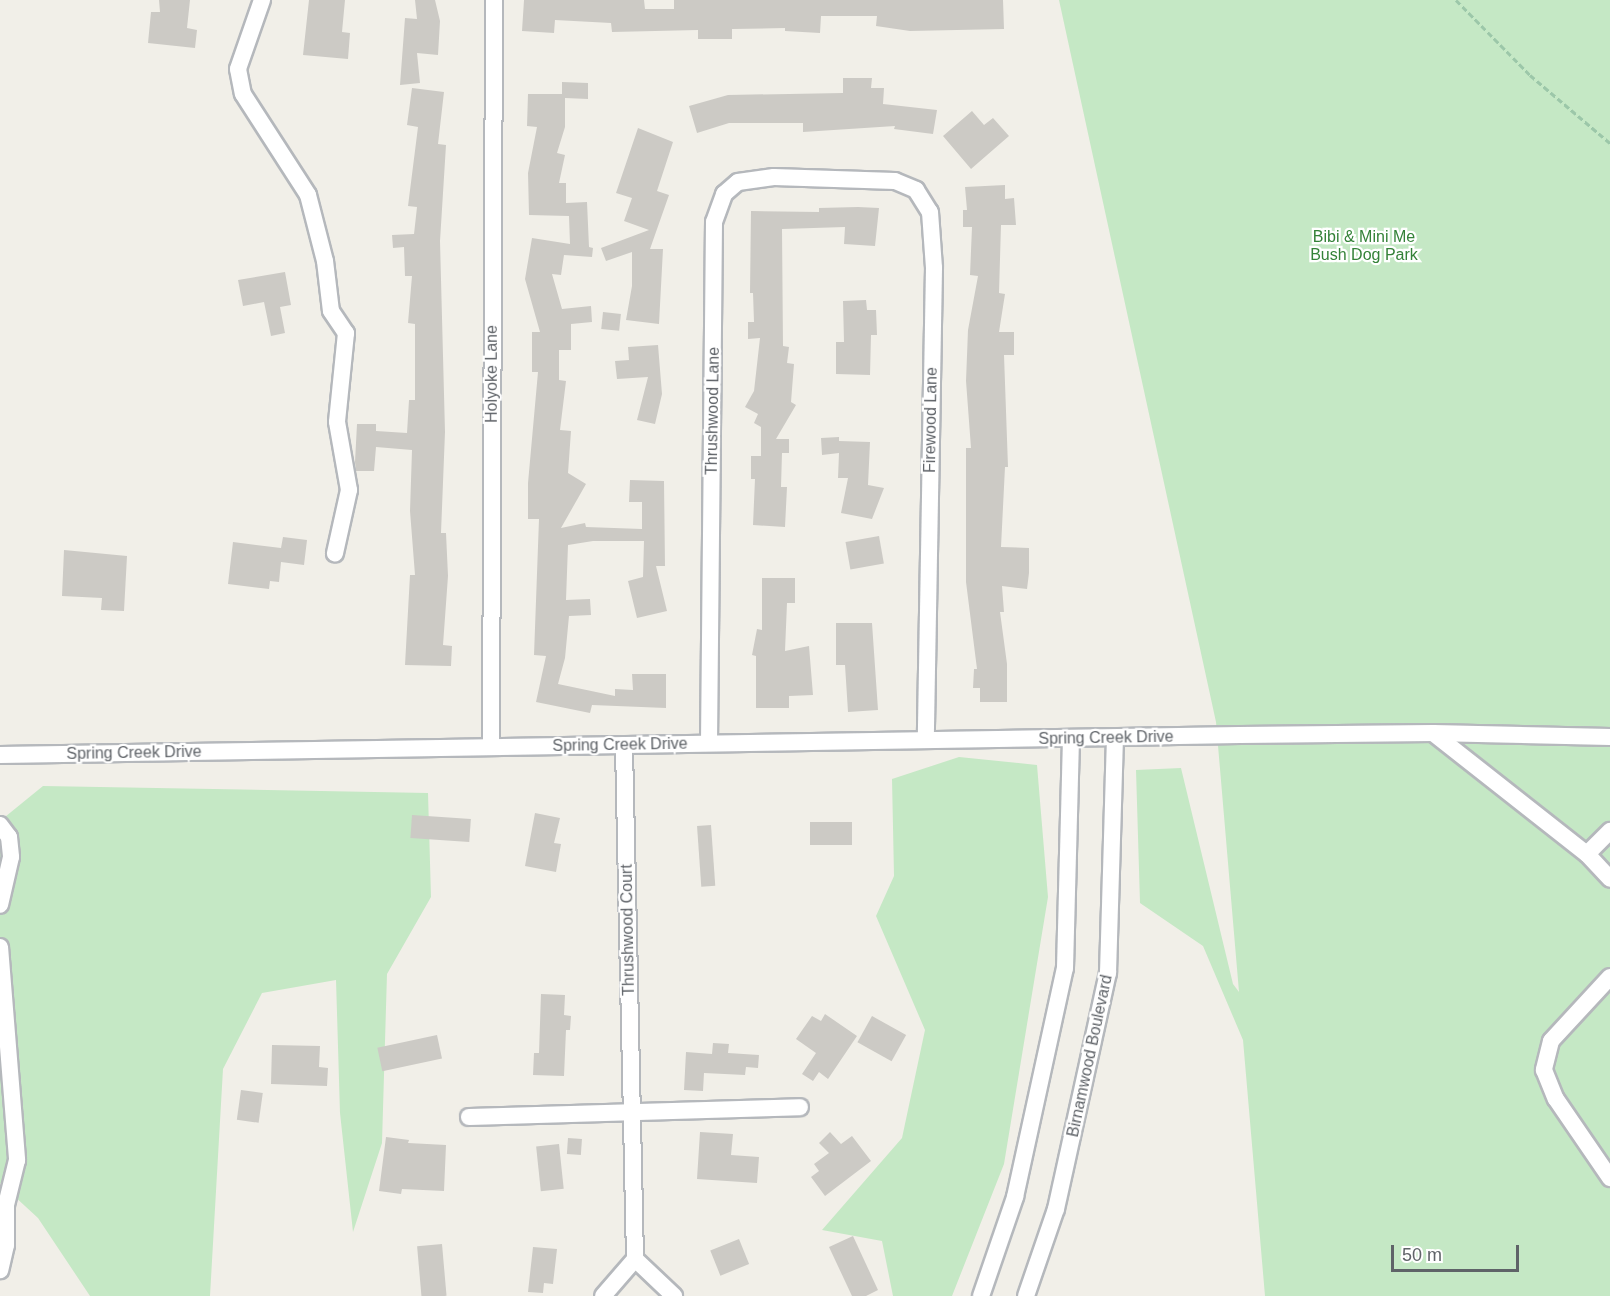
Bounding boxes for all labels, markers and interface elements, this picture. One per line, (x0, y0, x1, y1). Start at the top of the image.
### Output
park label: Bibi & Mini Me Bush Dog Park (1310, 227, 1418, 265)
street label: Holyoke Lane (482, 325, 502, 423)
street label: Thrushwood Lane (702, 347, 724, 475)
street label: Firewood Lane (920, 367, 942, 473)
street label: Spring Creek Drive (1038, 727, 1174, 749)
street label: Spring Creek Drive (552, 734, 688, 756)
street label: Spring Creek Drive (66, 742, 202, 764)
street label: Thrushwood Court (617, 864, 639, 996)
street label: Birnamwood Boulevard (1063, 973, 1117, 1139)
scale bar (1394, 1233, 1522, 1271)
text: 50 m (1402, 1245, 1442, 1265)

